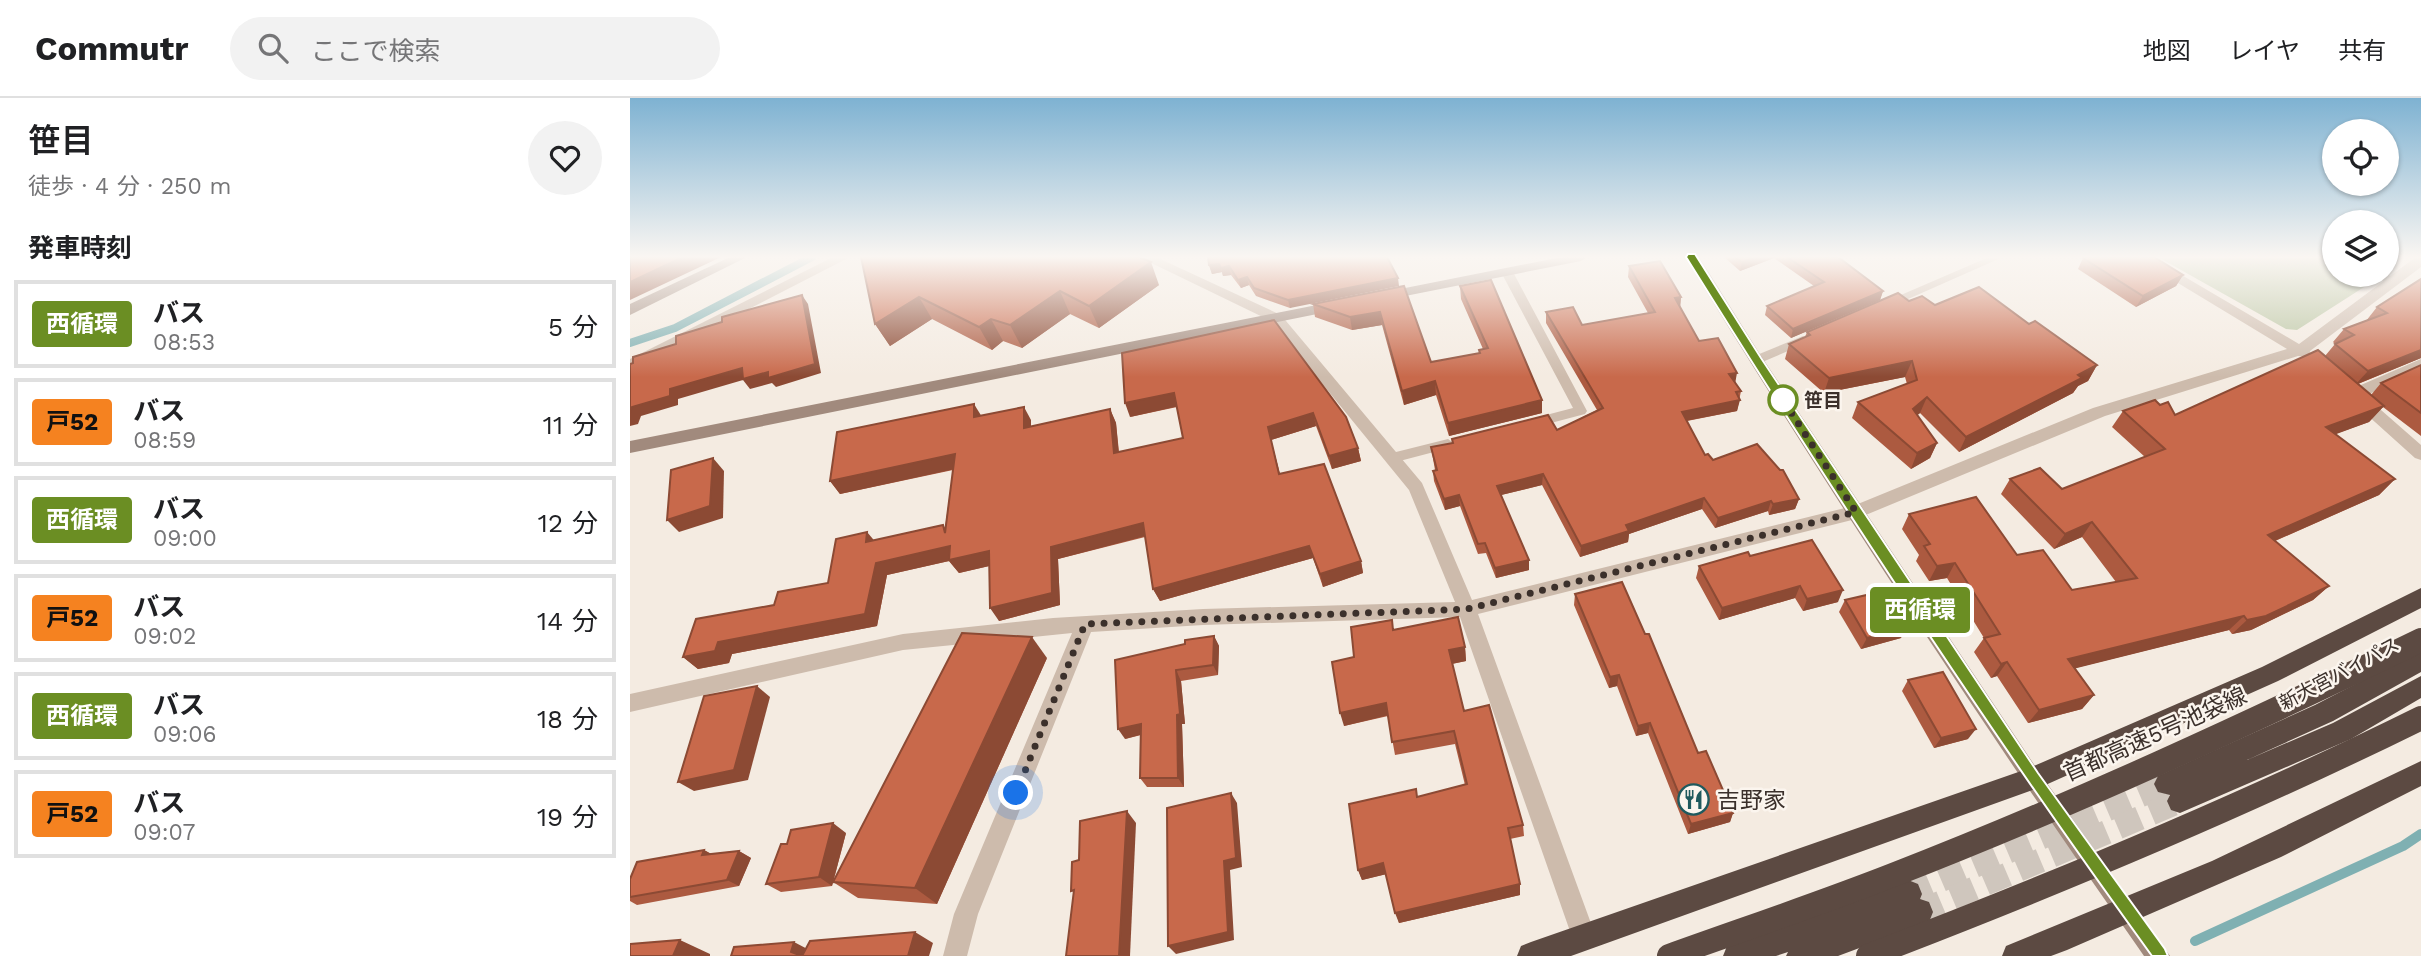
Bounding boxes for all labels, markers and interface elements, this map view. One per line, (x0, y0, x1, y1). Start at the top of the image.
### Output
search box (230, 17, 720, 80)
text: Commutr (35, 29, 188, 68)
icon: search (254, 29, 292, 67)
text: ここで検索 (310, 36, 440, 66)
text: 地図 (2143, 37, 2191, 65)
text: レイヤ (2229, 37, 2300, 65)
text: 共有 (2338, 37, 2386, 65)
map controls (2322, 119, 2399, 287)
button: locate (2322, 119, 2399, 196)
text: 笹目 (28, 121, 94, 160)
button: heart (528, 121, 602, 195)
text: 徒歩 · 4 分 · 250 m (28, 173, 232, 200)
button: layers (2322, 210, 2399, 287)
text: 発車時刻 (28, 233, 132, 263)
text: バス (153, 298, 205, 328)
text: 西循環 (46, 310, 118, 338)
text: 5 分 (548, 312, 598, 342)
text: 08:53 (153, 329, 215, 356)
marker: 笹目 (1768, 385, 1798, 415)
place label: 笹目 (1804, 389, 1842, 412)
text: バス (133, 396, 185, 426)
text: 戸52 (46, 408, 98, 436)
text: 11 分 (543, 410, 598, 440)
text: 08:59 (133, 427, 196, 454)
text: バス (153, 494, 205, 524)
text: 西循環 (46, 506, 118, 534)
text: 12 分 (538, 508, 598, 538)
text: 09:00 (153, 525, 217, 552)
line badge: 西循環 (1880, 587, 1960, 633)
text: バス (133, 592, 185, 622)
text: 西循環 (1884, 596, 1956, 624)
text: 戸52 (46, 604, 98, 632)
text: 14 分 (537, 606, 598, 636)
text: 09:02 (133, 623, 196, 650)
street label: 新大宮バイパス (2275, 632, 2403, 715)
street label: 首都高速5号池袋線 (2060, 682, 2251, 787)
text: バス (153, 690, 205, 720)
text: 西循環 (46, 702, 118, 730)
text: 18 分 (537, 704, 598, 734)
text: 09:06 (153, 721, 217, 748)
your location (998, 775, 1033, 810)
restaurant icon: 吉野家 (1677, 783, 1711, 817)
place label: 吉野家 (1717, 787, 1786, 814)
text: バス (133, 788, 185, 818)
text: 戸52 (46, 800, 98, 828)
text: 19 分 (537, 802, 598, 832)
text: 09:07 (133, 819, 195, 846)

